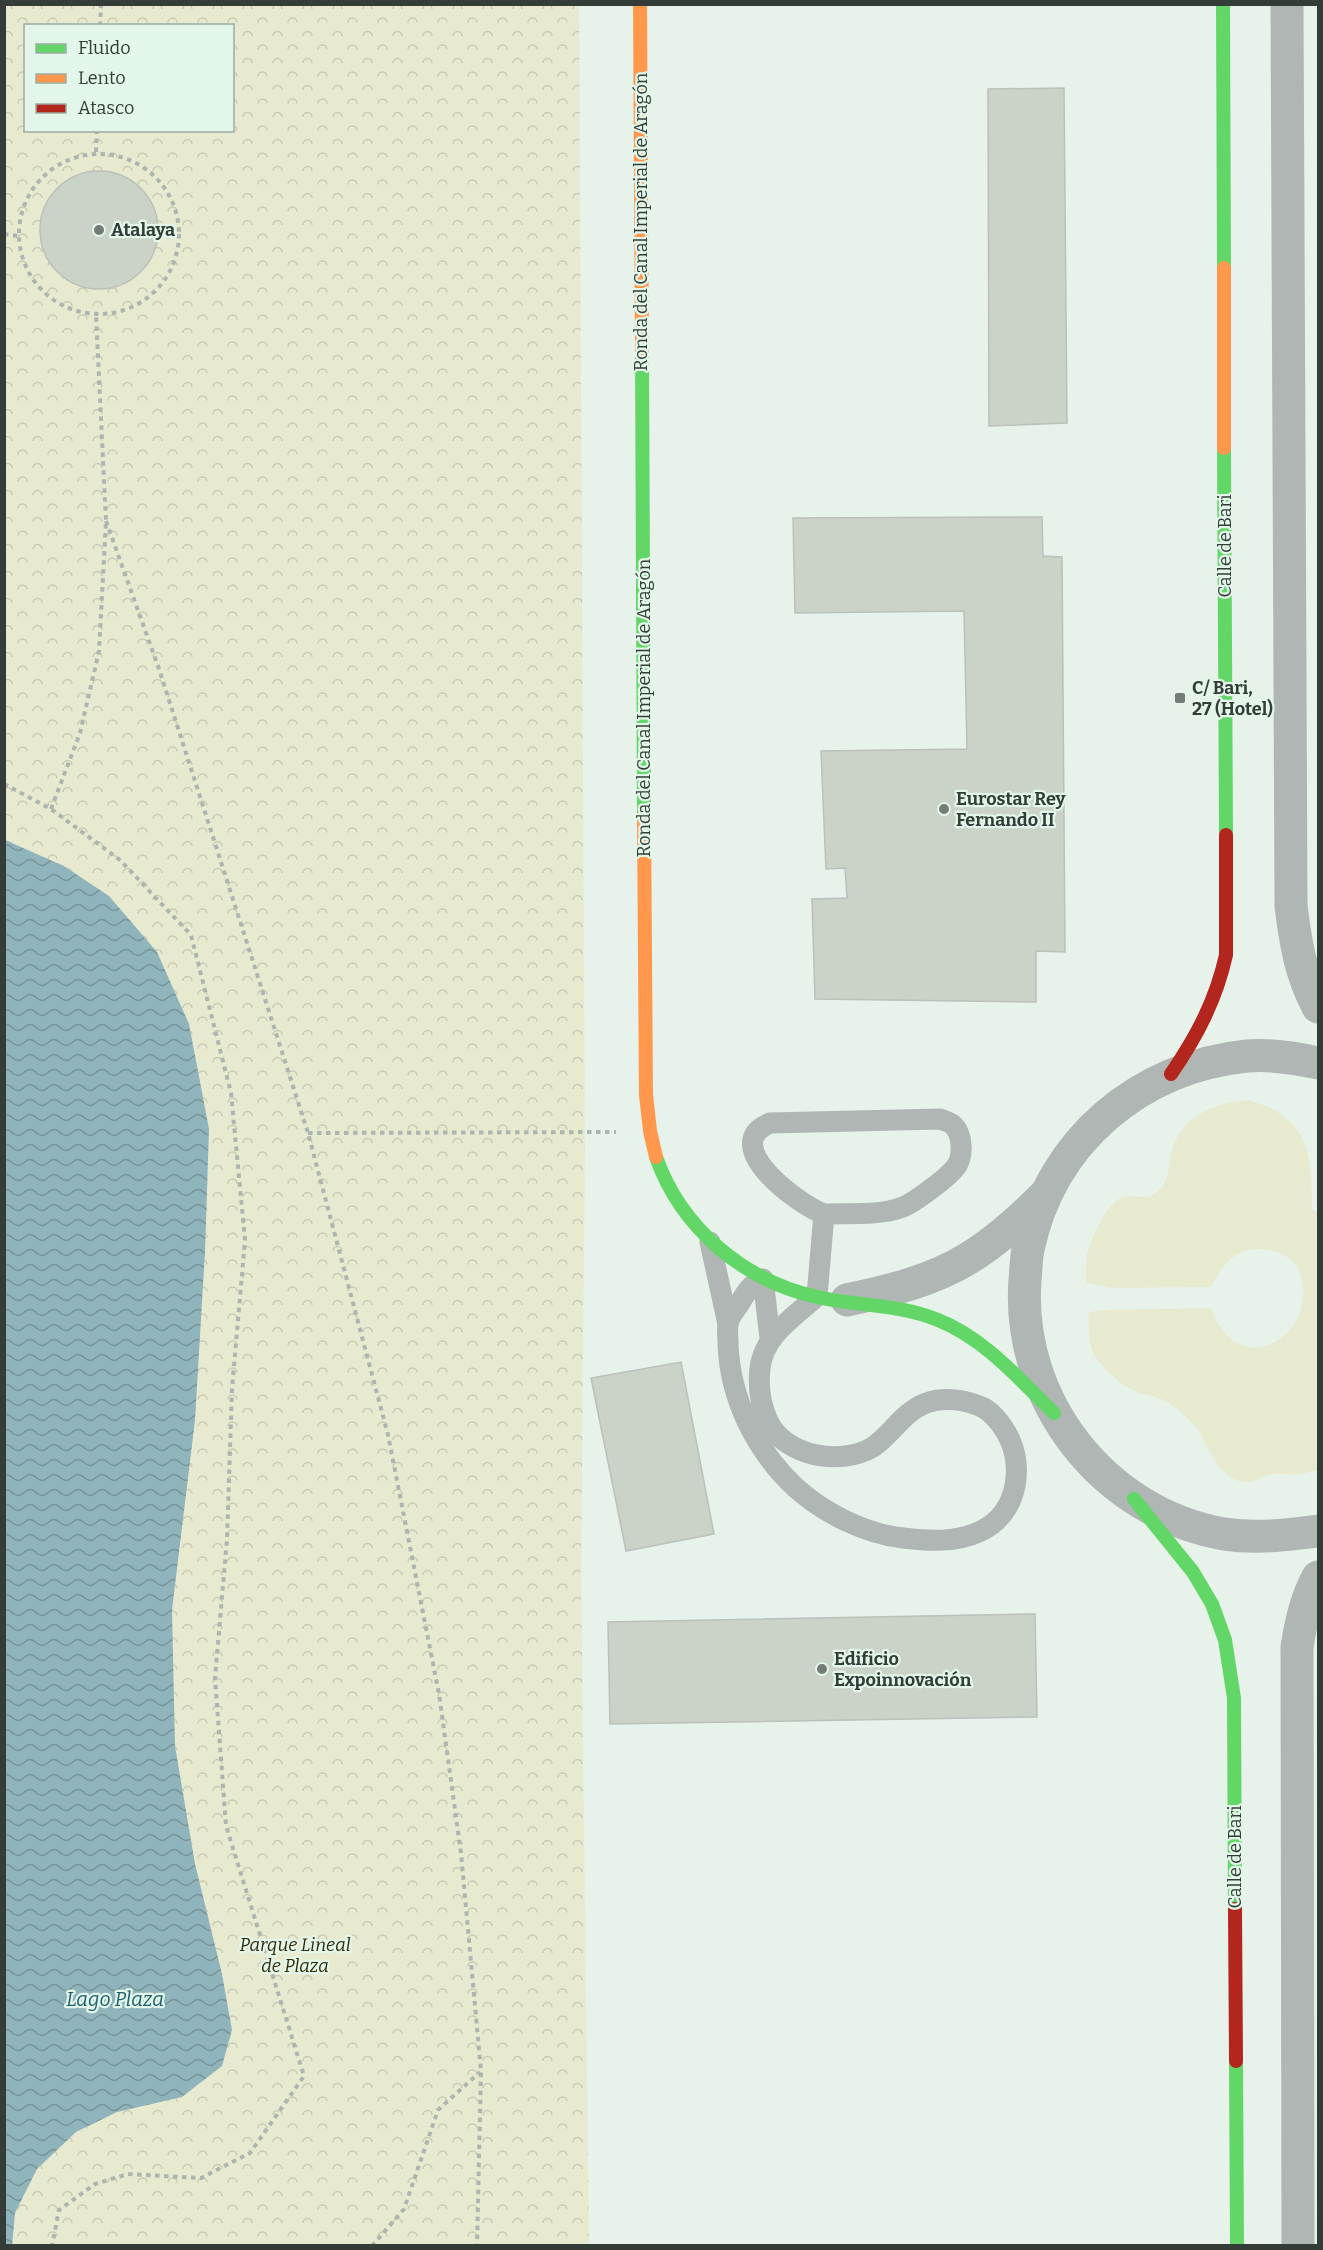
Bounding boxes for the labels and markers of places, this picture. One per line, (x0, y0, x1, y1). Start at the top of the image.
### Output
place label: Atalaya (111, 219, 175, 241)
marker: Atalaya (92, 223, 106, 237)
place label: C/ Bari, 27 (Hotel) (1192, 677, 1273, 720)
marker: C/ Bari, 27 (Hotel) (1173, 691, 1187, 705)
place label: Eurostar Rey Fernando II (956, 788, 1066, 831)
marker: Eurostar Rey Fernando II (937, 802, 951, 816)
place label: Edificio Expoinnovación (834, 1648, 972, 1691)
marker: Edificio Expoinnovación (815, 1662, 829, 1676)

